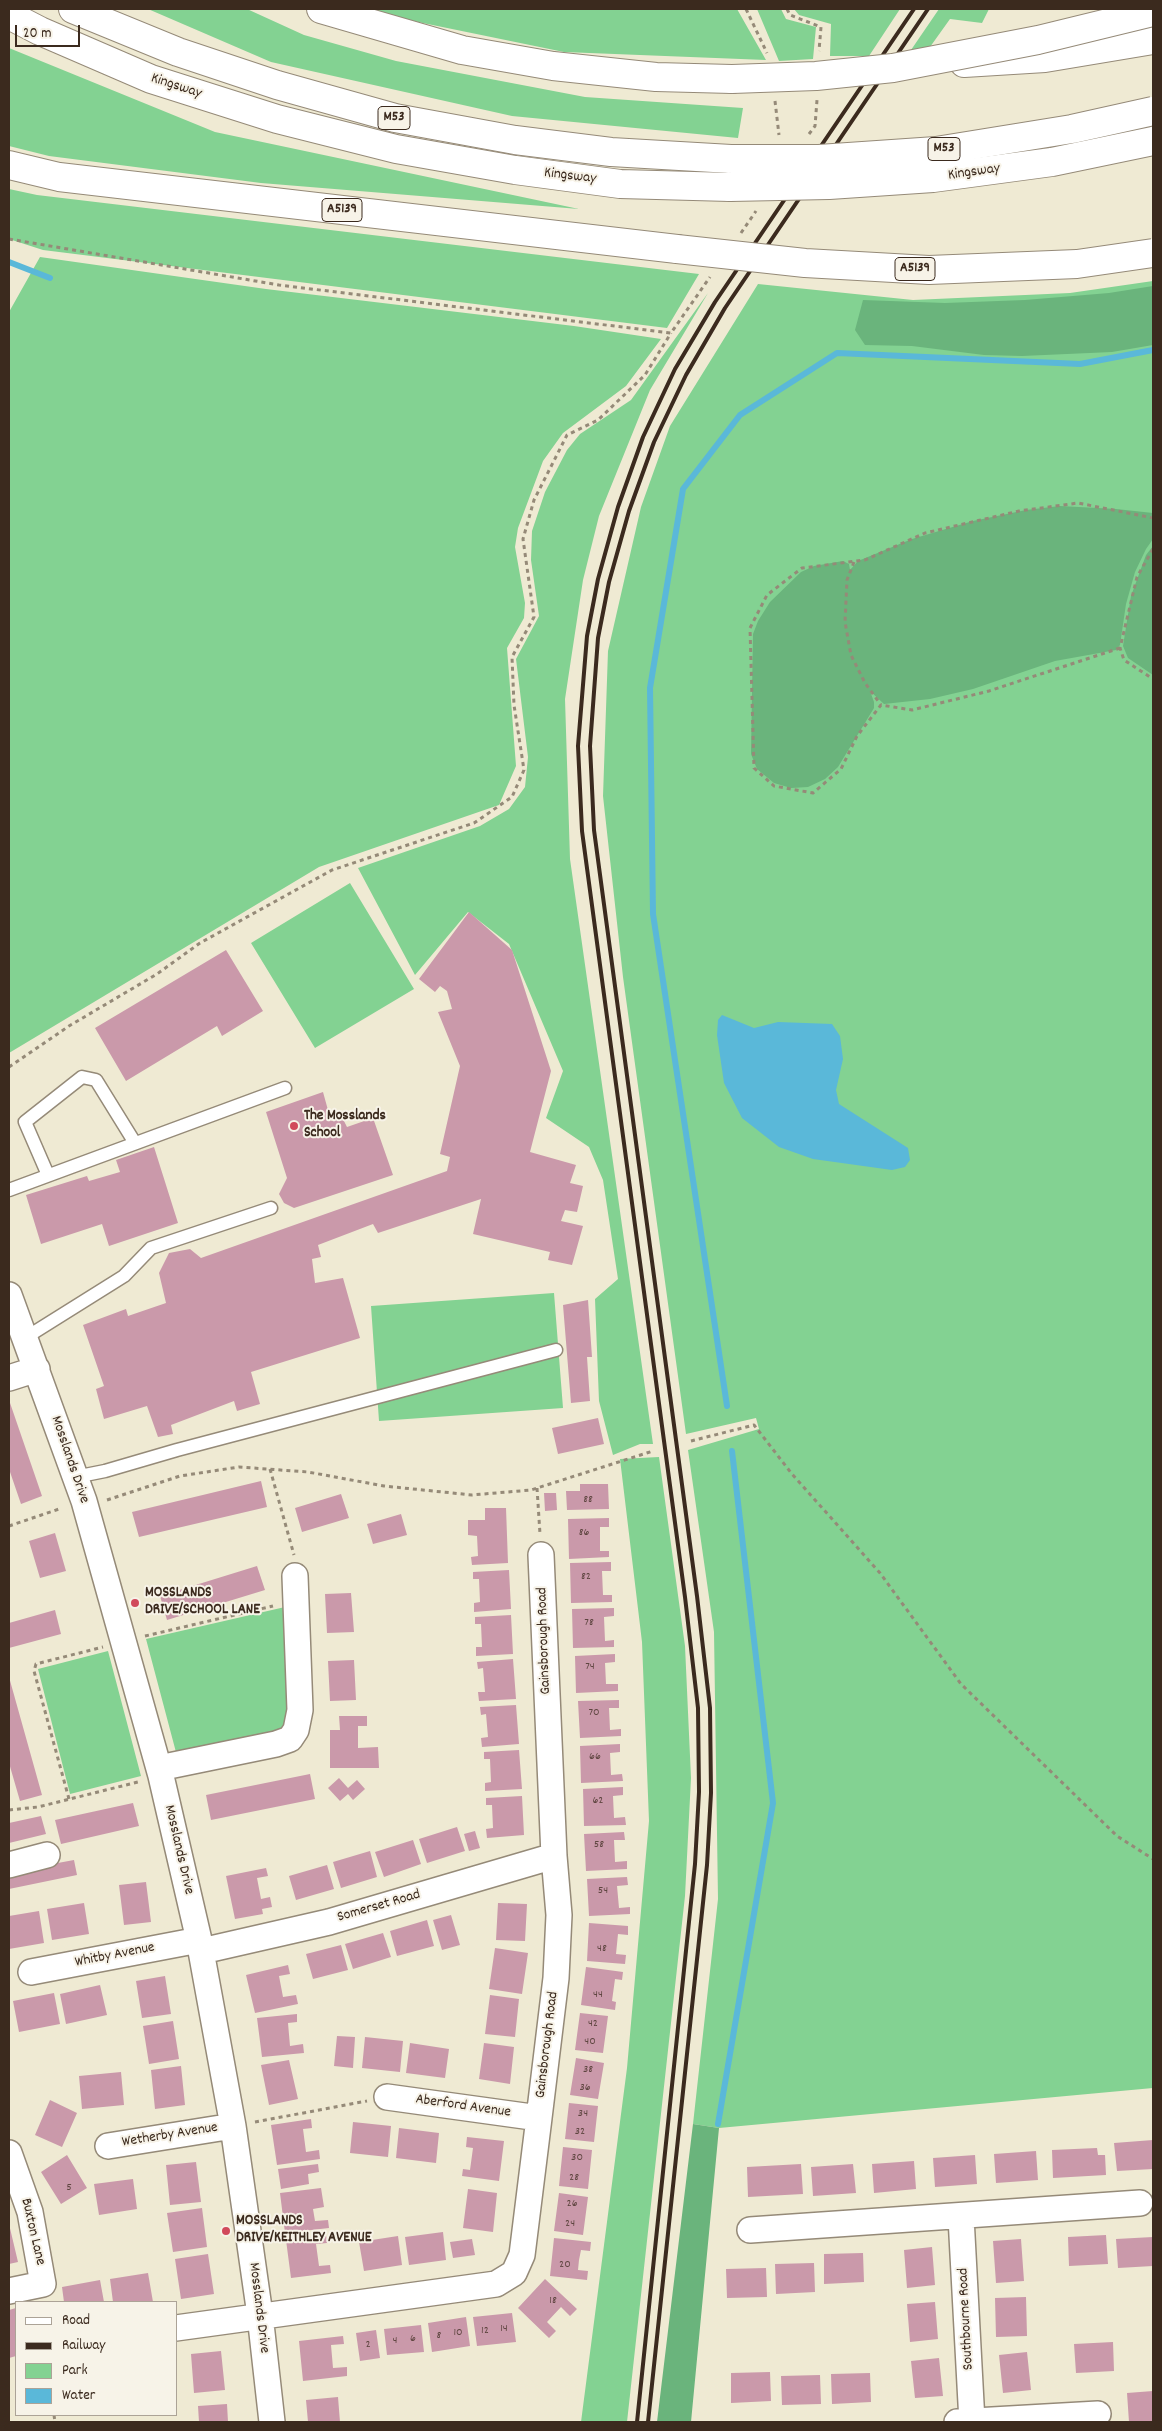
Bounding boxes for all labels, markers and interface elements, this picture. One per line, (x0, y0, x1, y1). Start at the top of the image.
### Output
scale bar (18, 15, 82, 47)
text: 20 m (23, 23, 51, 45)
street label: Kingsway (148, 70, 204, 104)
road number: M53 (378, 106, 410, 130)
road number: M53 (928, 138, 960, 160)
street label: Kingsway (947, 160, 1001, 186)
street label: Kingsway (543, 165, 597, 189)
road number: A5139 (322, 198, 362, 222)
road number: A5139 (895, 258, 935, 280)
place label: The Mosslands School (304, 1108, 386, 1143)
marker: The Mosslands School (288, 1120, 300, 1132)
street label: Mosslands Drive (46, 1414, 92, 1506)
house number: 88 (583, 1493, 593, 1507)
house number: 86 (579, 1526, 589, 1540)
house number: 82 (581, 1570, 591, 1584)
place label: MOSSLANDS DRIVE/SCHOOL LANE (145, 1585, 260, 1620)
street label: Gainsborough Road (534, 1587, 556, 1695)
marker: MOSSLANDS DRIVE/SCHOOL LANE (129, 1597, 141, 1609)
house number: 78 (584, 1616, 594, 1630)
house number: 74 (585, 1660, 595, 1674)
house number: 70 (588, 1706, 600, 1720)
house number: 66 (589, 1750, 601, 1764)
house number: 62 (592, 1794, 604, 1808)
street label: Mosslands Drive (159, 1803, 197, 1897)
house number: 58 (594, 1838, 604, 1852)
house number: 54 (598, 1884, 608, 1898)
street label: Somerset Road (335, 1887, 423, 1927)
street label: Whitby Avenue (74, 1939, 156, 1973)
house number: 48 (597, 1942, 607, 1956)
house number: 44 (593, 1988, 603, 2002)
street label: Gainsborough Road (533, 1991, 563, 2099)
house number: 42 (588, 2017, 598, 2031)
house number: 40 (584, 2035, 596, 2049)
house number: 38 (583, 2063, 593, 2077)
house number: 36 (579, 2081, 591, 2095)
street label: Aberford Avenue (414, 2091, 512, 2123)
house number: 34 (578, 2107, 588, 2121)
street label: Wetherby Avenue (121, 2120, 219, 2152)
house number: 32 (575, 2125, 585, 2139)
house number: 30 (571, 2151, 583, 2165)
house number: 28 (569, 2171, 579, 2185)
house number: 5 (66, 2181, 72, 2195)
street label: Buxton Lane (16, 2197, 48, 2267)
house number: 26 (566, 2197, 578, 2211)
place label: MOSSLANDS DRIVE/KEITHLEY AVENUE (236, 2213, 372, 2248)
house number: 24 (565, 2217, 575, 2231)
marker: MOSSLANDS DRIVE/KEITHLEY AVENUE (220, 2225, 232, 2237)
house number: 20 (559, 2258, 571, 2272)
street label: Mosslands Drive (244, 2262, 272, 2354)
street label: Southbourne Road (955, 2267, 979, 2371)
house number: 18 (549, 2294, 557, 2308)
legend (15, 2301, 178, 2416)
text: Road (62, 2310, 90, 2332)
house number: 14 (500, 2322, 508, 2336)
house number: 12 (481, 2324, 489, 2338)
house number: 10 (453, 2326, 463, 2340)
house number: 8 (437, 2329, 441, 2343)
house number: 6 (410, 2332, 416, 2346)
house number: 4 (393, 2334, 397, 2348)
text: Railway (62, 2335, 105, 2357)
house number: 2 (365, 2338, 371, 2352)
text: Park (62, 2360, 88, 2382)
text: Water (62, 2385, 95, 2407)

